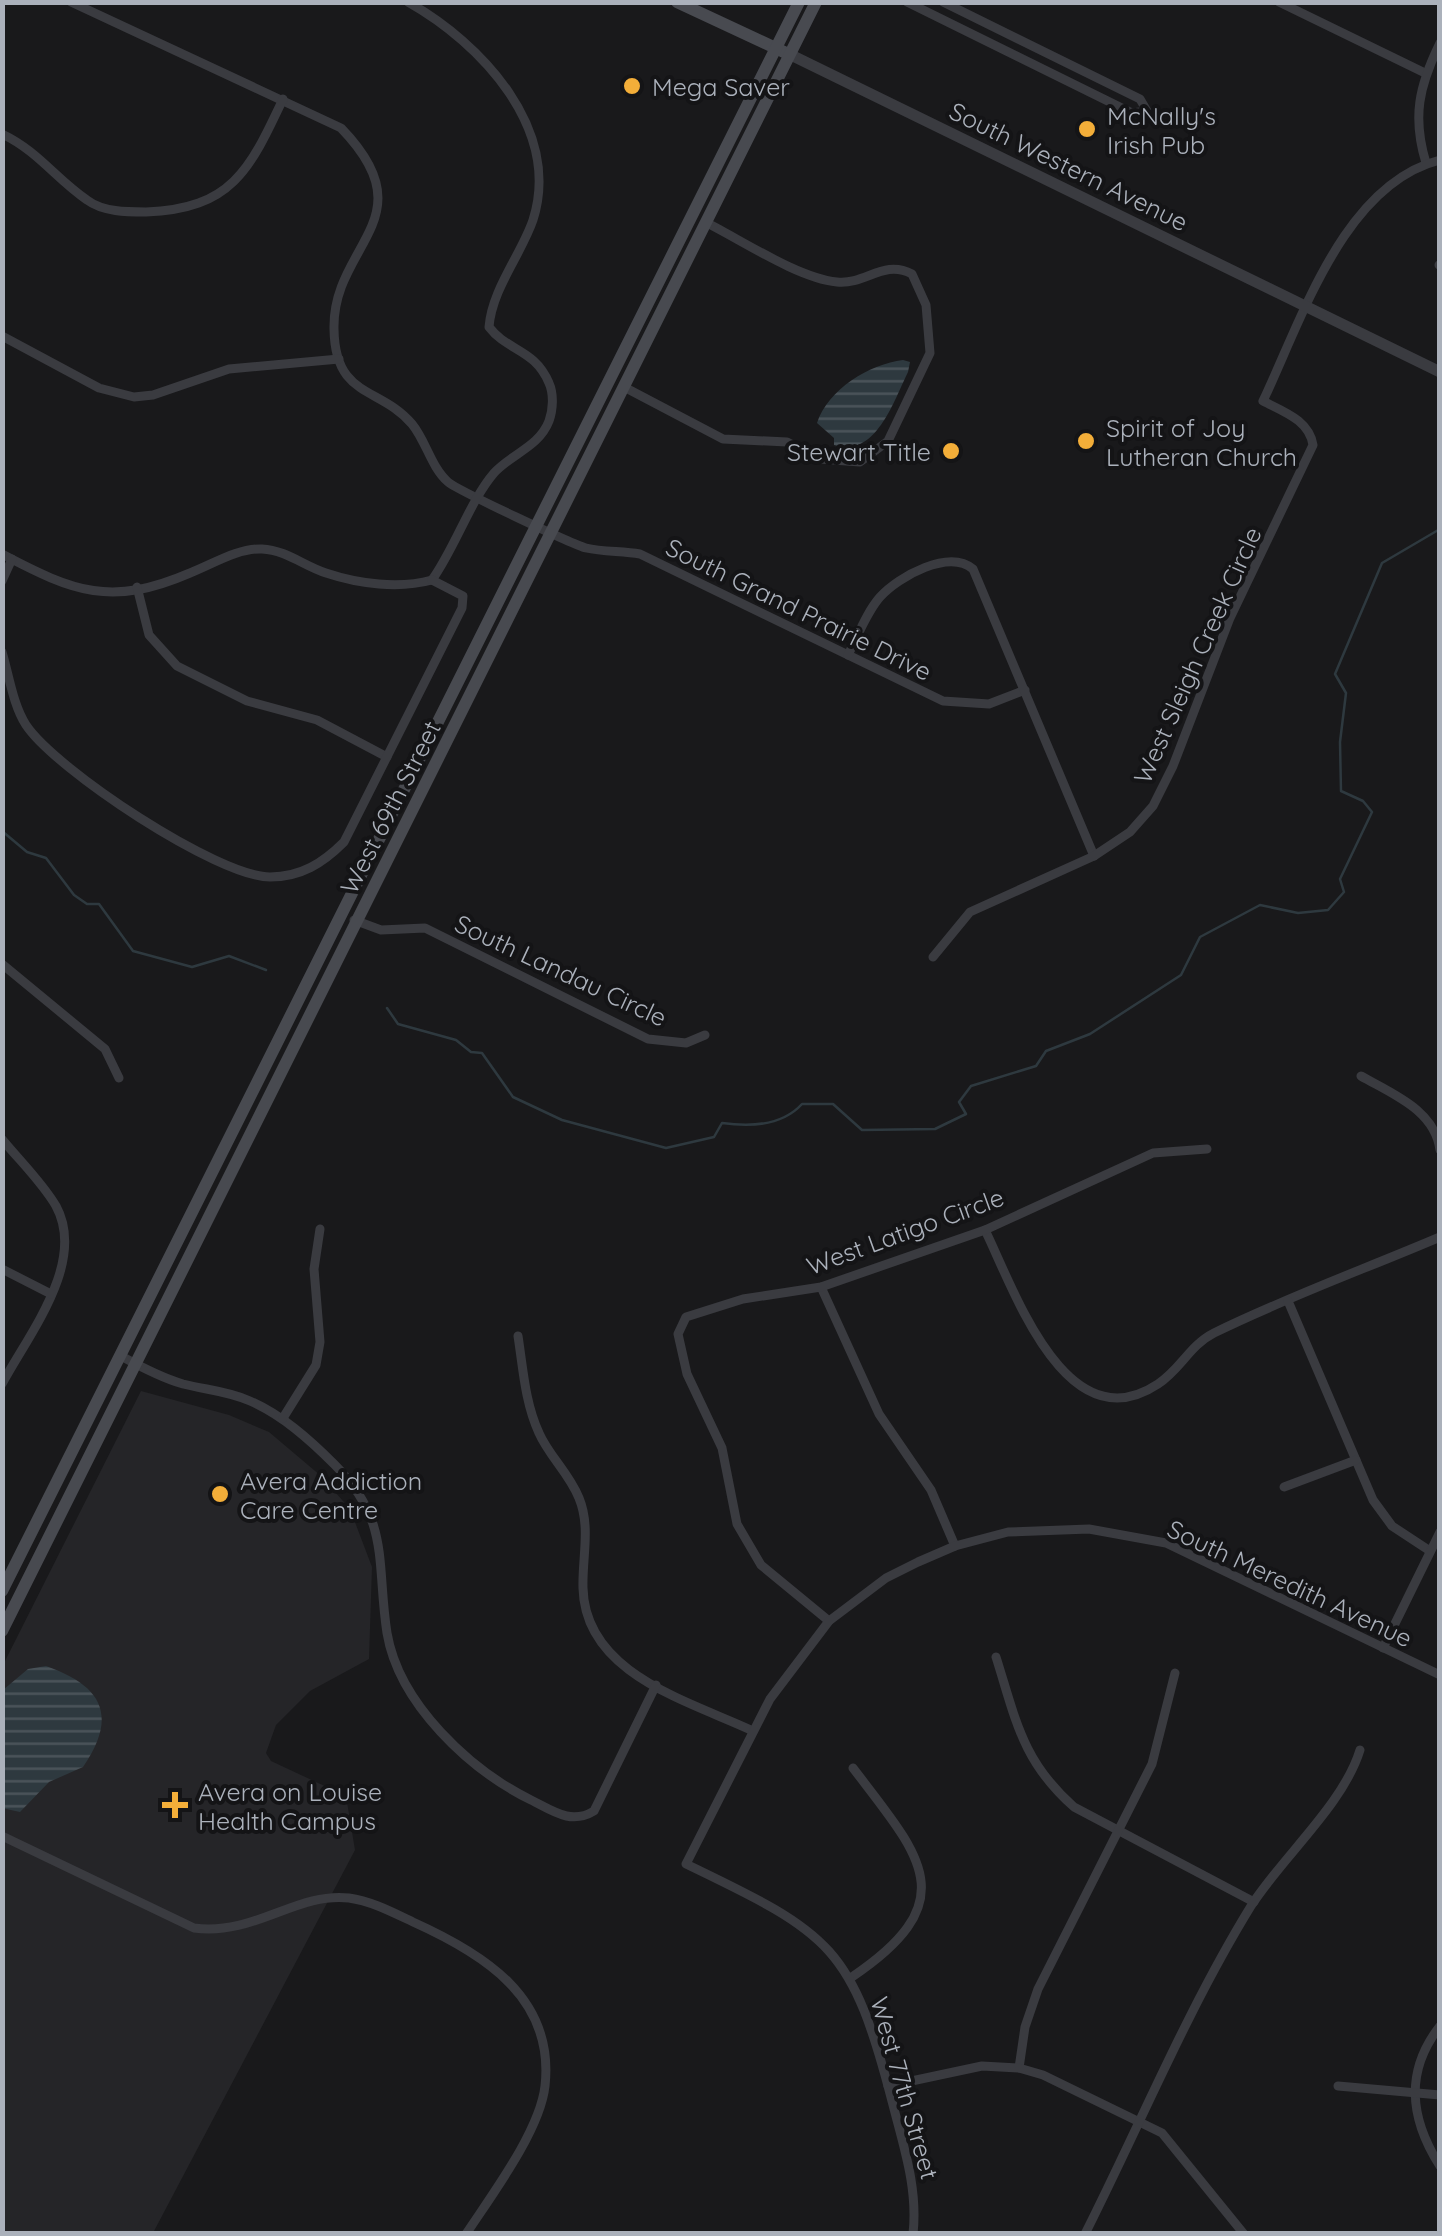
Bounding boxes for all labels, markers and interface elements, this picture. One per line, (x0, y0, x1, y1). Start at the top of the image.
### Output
place label: Mega Saver (652, 71, 790, 102)
marker: Mega Saver (621, 75, 643, 97)
street label: South Western Avenue (945, 95, 1193, 237)
place label: McNally's Irish Pub (1107, 100, 1216, 160)
marker: McNally's Irish Pub (1076, 118, 1098, 140)
place label: Spirit of Joy Lutheran Church (1106, 412, 1297, 472)
marker: Spirit of Joy Lutheran Church (1075, 430, 1097, 452)
place label: Stewart Title (787, 436, 931, 467)
marker: Stewart Title (940, 440, 962, 462)
street label: West Sleigh Creek Circle (1126, 522, 1268, 788)
street label: South Grand Prairie Drive (661, 531, 937, 687)
street label: West 69th Street (333, 715, 447, 899)
street label: South Landau Circle (450, 907, 672, 1033)
street label: West Latigo Circle (802, 1181, 1008, 1281)
place label: Avera Addiction Care Centre (240, 1465, 422, 1525)
marker: Avera Addiction Care Centre (209, 1483, 231, 1505)
street label: South Meredith Avenue (1163, 1513, 1417, 1653)
place label: Avera on Louise Health Campus (198, 1776, 382, 1836)
marker: Avera on Louise Health Campus (162, 1792, 188, 1818)
street label: West 77th Street (864, 1993, 946, 2183)

